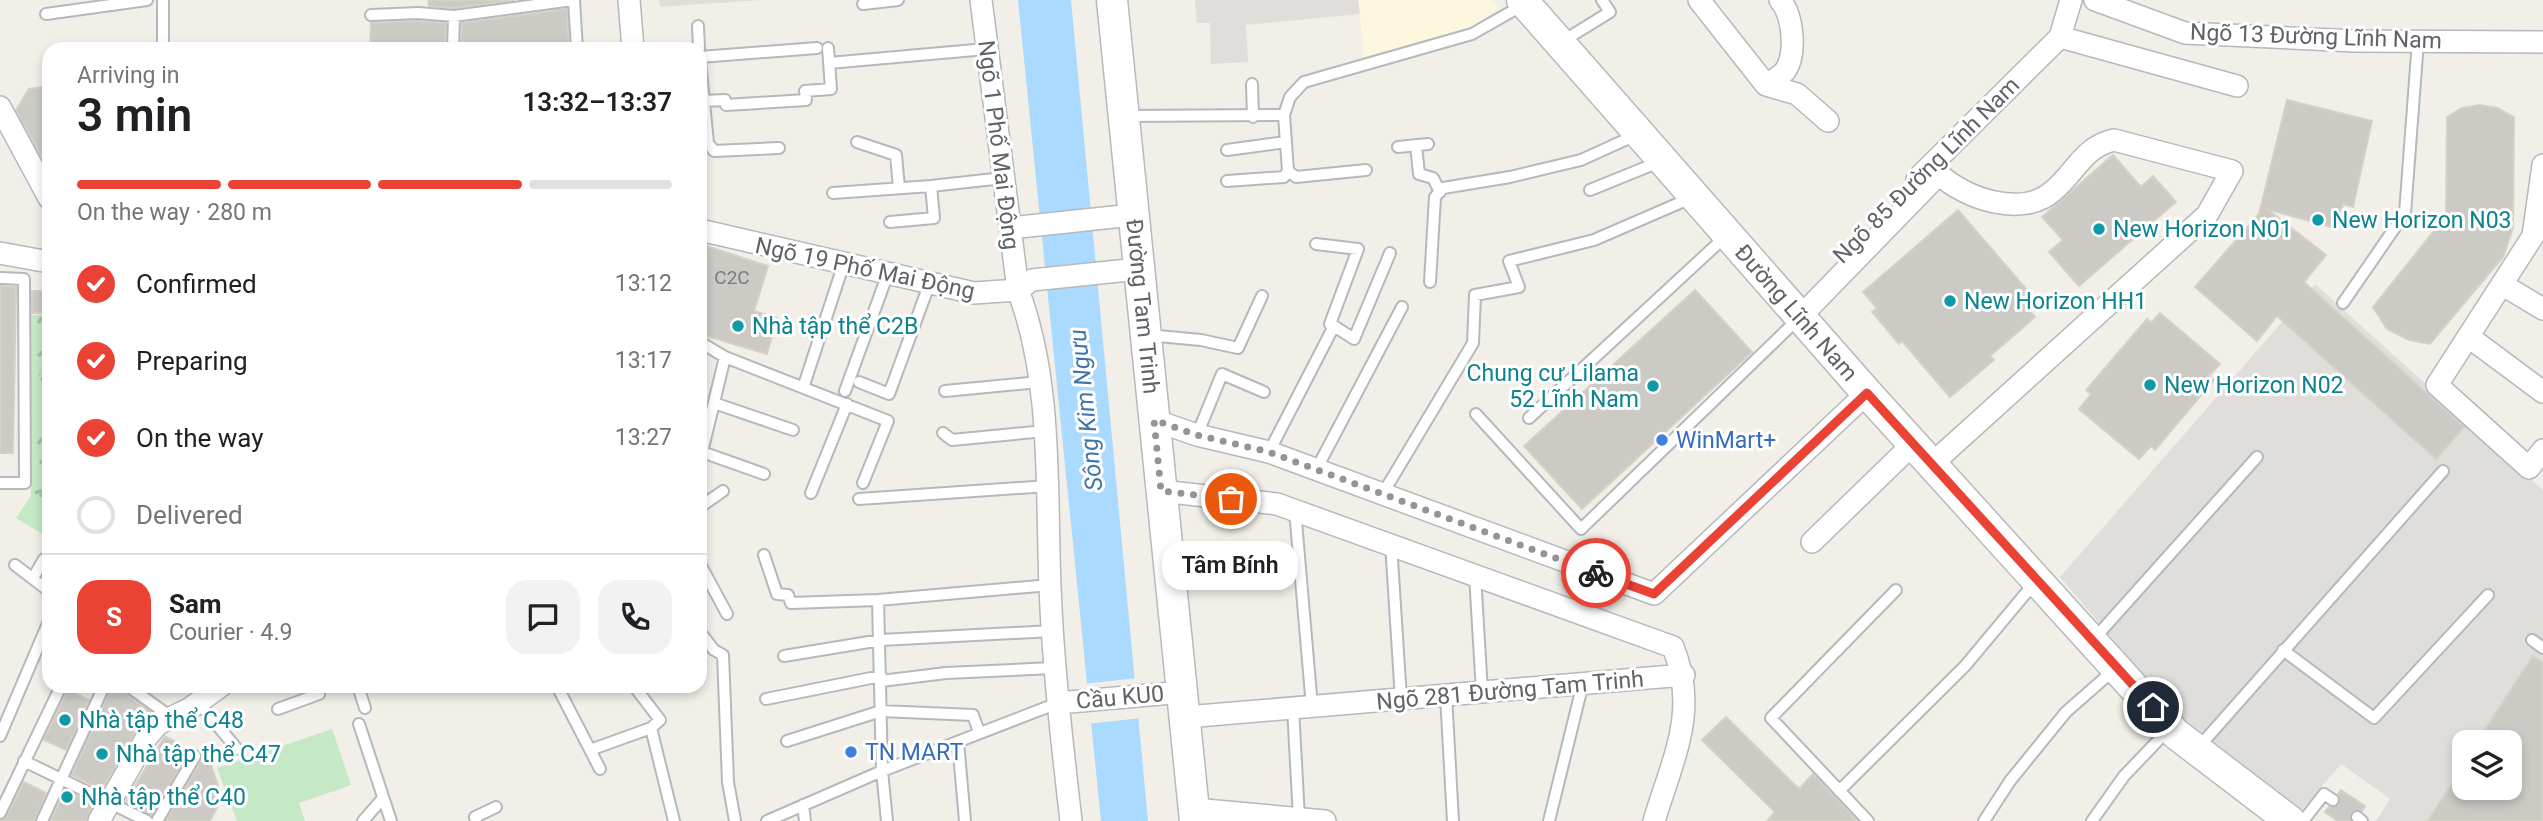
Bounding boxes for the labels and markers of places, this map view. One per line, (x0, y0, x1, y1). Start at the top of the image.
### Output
place label: New Horizon N03 (2332, 207, 2512, 234)
marker: New Horizon N03 (2310, 212, 2326, 228)
place label: New Horizon N01 (2113, 216, 2293, 243)
marker: New Horizon N01 (2091, 221, 2107, 237)
place label: New Horizon HH1 (1964, 288, 2147, 315)
marker: New Horizon HH1 (1942, 293, 1958, 309)
place label: Nhà tập thể C2B (752, 313, 918, 340)
marker: Nhà tập thể C2B (730, 318, 746, 334)
place label: Chung cư Lilama 52 Lĩnh Nam (1467, 360, 1639, 413)
place label: New Horizon N02 (2164, 372, 2344, 399)
marker: New Horizon N02 (2142, 377, 2158, 393)
marker: Chung cư Lilama 52 Lĩnh Nam (1645, 378, 1661, 394)
place label: WinMart+ (1676, 427, 1776, 454)
marker: WinMart+ (1654, 432, 1670, 448)
pin (1201, 469, 1261, 529)
callout: Tâm Bính (1163, 541, 1299, 590)
pin (2123, 677, 2183, 737)
place label: Nhà tập thể C48 (79, 707, 244, 734)
marker: Nhà tập thể C48 (57, 712, 73, 728)
place label: TN MART (865, 739, 963, 766)
place label: Nhà tập thể C47 (116, 741, 281, 768)
marker: TN MART (843, 744, 859, 760)
marker: Nhà tập thể C47 (94, 746, 110, 762)
place label: Nhà tập thể C40 (81, 784, 246, 811)
marker: Nhà tập thể C40 (59, 789, 75, 805)

